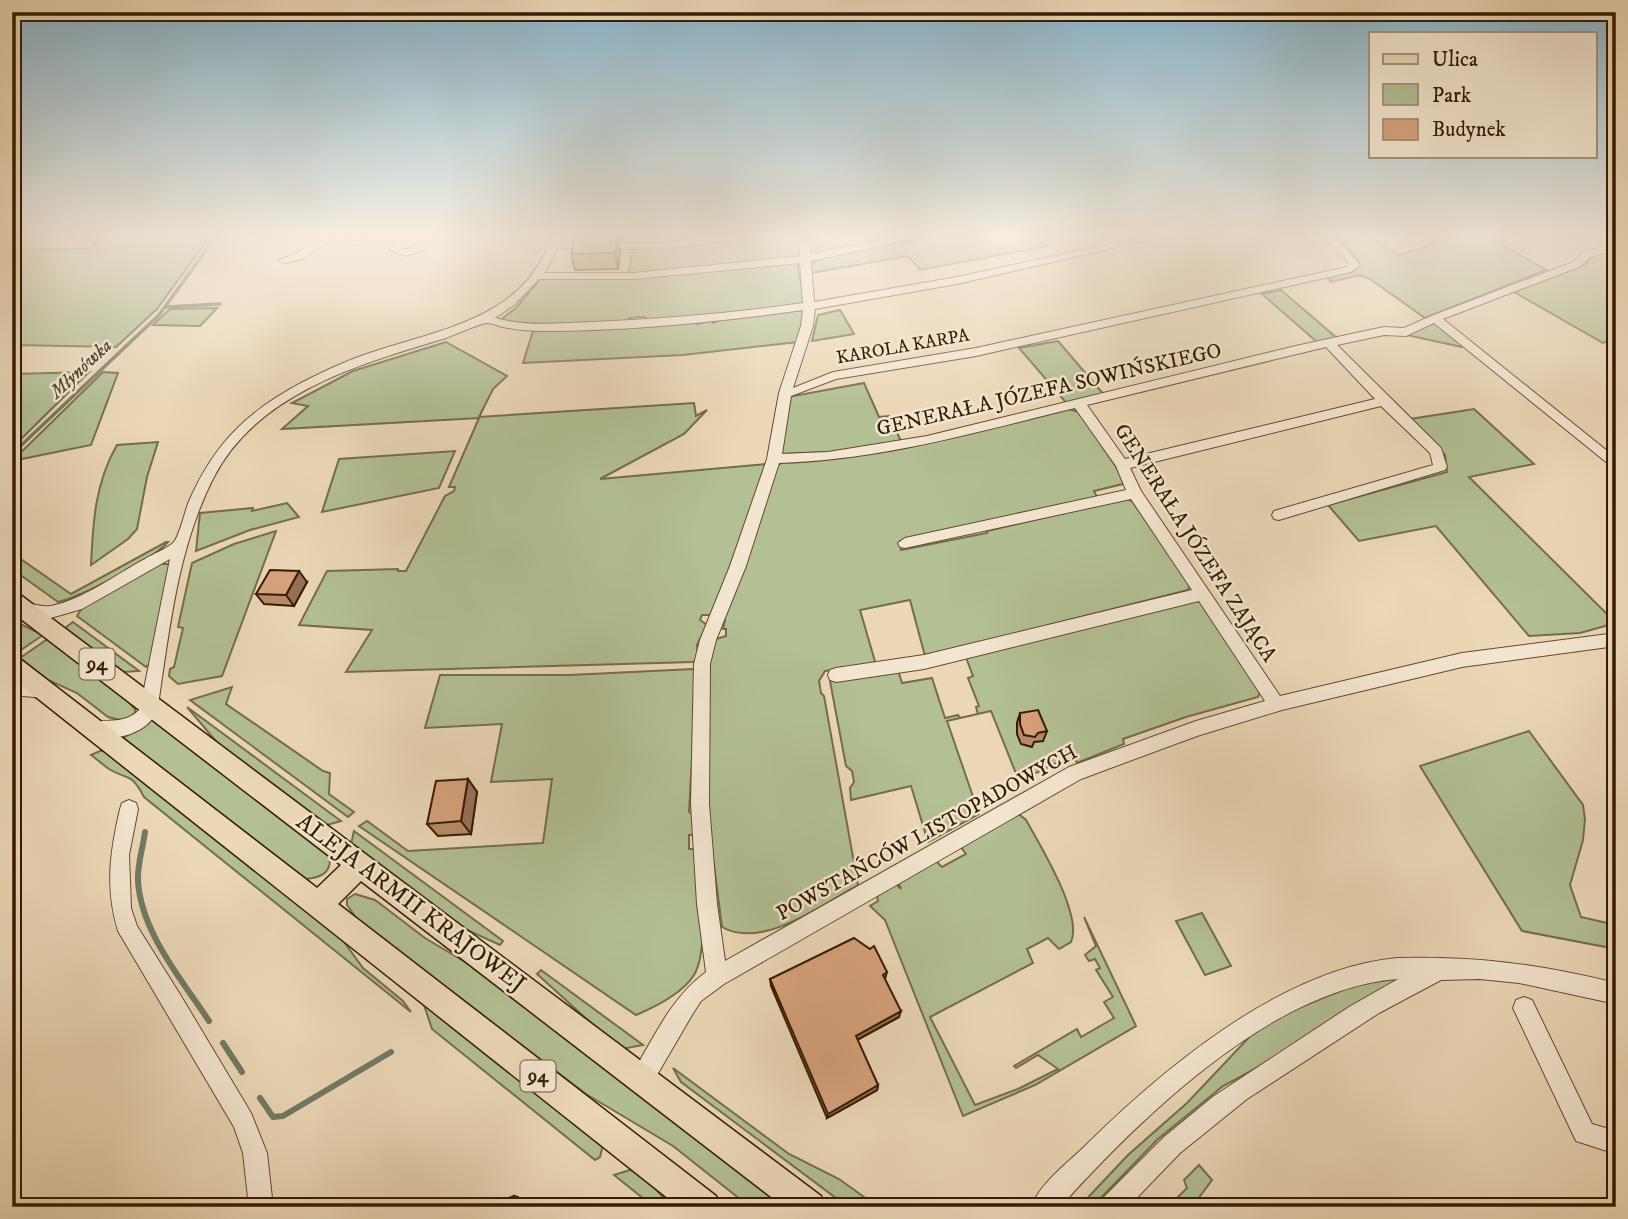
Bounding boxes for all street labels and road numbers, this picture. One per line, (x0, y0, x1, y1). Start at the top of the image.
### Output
street label: KAROLA KARPA (835, 324, 972, 370)
street label: GENERAŁA JÓZEFA SOWIŃSKIEGO (873, 336, 1224, 442)
street label: GENERAŁA JÓZEFA ZAJĄCA (1108, 418, 1284, 668)
road number: 94 (80, 649, 114, 680)
street label: POWSTAŃCÓW LISTOPADOWYCH (771, 737, 1082, 927)
street label: ALEJA ARMII KRAJOWEJ (290, 807, 532, 999)
road number: 94 (520, 1060, 556, 1092)

